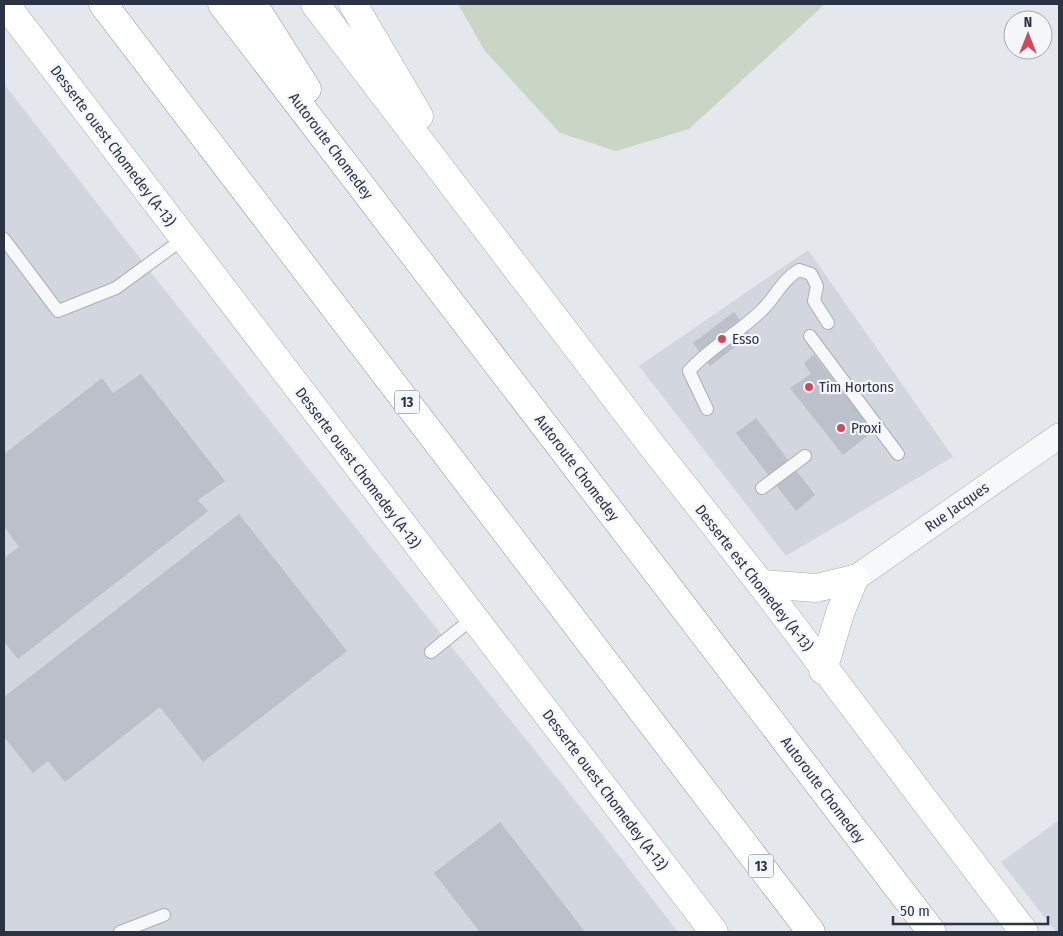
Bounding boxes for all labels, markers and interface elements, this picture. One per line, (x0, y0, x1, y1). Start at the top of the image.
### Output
north arrow (1003, 10, 1053, 60)
text: N (1024, 14, 1032, 31)
street label: Desserte ouest Chomedey (A-13) (47, 62, 179, 230)
street label: Autoroute Chomedey (285, 89, 377, 203)
place label: Esso (732, 330, 760, 348)
marker: Esso (716, 333, 728, 345)
place label: Tim Hortons (819, 378, 894, 396)
marker: Tim Hortons (803, 381, 815, 393)
street label: Desserte ouest Chomedey (A-13) (292, 384, 424, 552)
road number: 13 (394, 391, 420, 414)
street label: Autoroute Chomedey (531, 411, 623, 525)
place label: Proxi (851, 419, 881, 437)
marker: Proxi (835, 422, 847, 434)
street label: Rue Jacques (921, 478, 993, 536)
street label: Desserte est Chomedey (A-13) (691, 501, 817, 655)
street label: Desserte ouest Chomedey (A-13) (539, 706, 671, 874)
street label: Autoroute Chomedey (777, 733, 869, 847)
road number: 13 (748, 854, 774, 878)
scale bar (893, 894, 1048, 926)
text: 50 m (900, 902, 930, 920)

